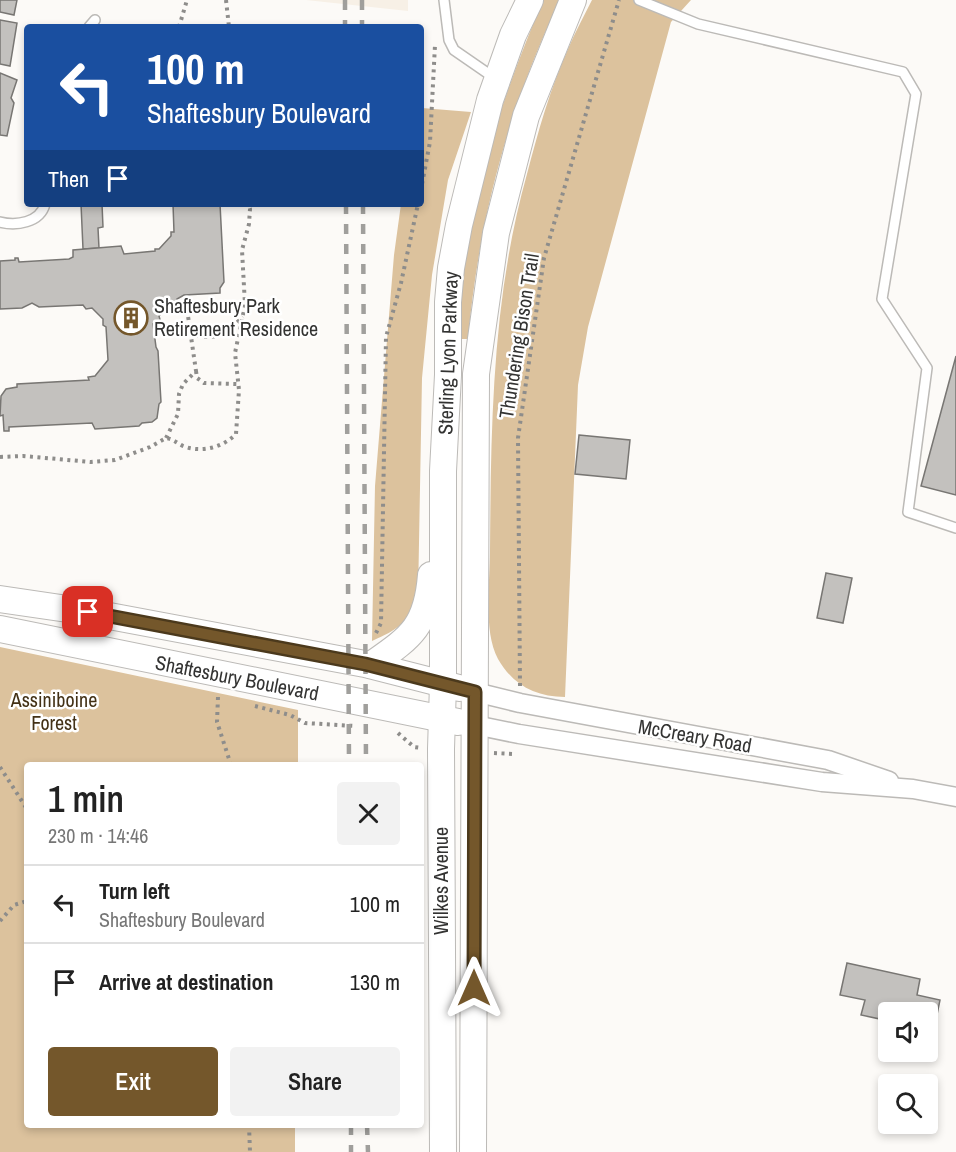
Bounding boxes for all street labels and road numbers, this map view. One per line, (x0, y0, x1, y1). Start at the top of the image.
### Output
street label: Thundering Bison Trail (492, 251, 545, 420)
street label: Sterling Lyon Parkway (431, 270, 464, 435)
street label: Shaftesbury Boulevard (153, 648, 321, 707)
street label: McCreary Road (636, 712, 754, 759)
street label: Wilkes Avenue (427, 827, 454, 935)

